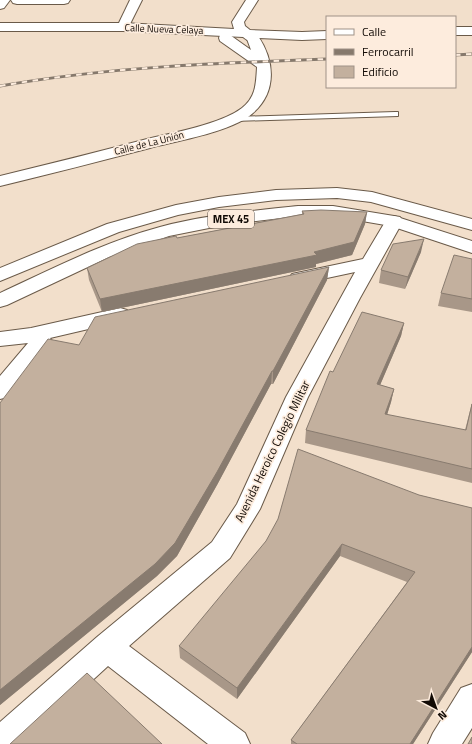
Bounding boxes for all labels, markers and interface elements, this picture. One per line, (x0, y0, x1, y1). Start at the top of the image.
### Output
legend (326, 16, 456, 88)
street label: Calle Nueva Celaya (124, 20, 204, 38)
text: Calle (362, 22, 386, 41)
text: Ferrocarril (362, 42, 414, 61)
text: Edificio (362, 62, 398, 81)
street label: Calle de La Unión (112, 127, 186, 159)
road number: MEX 45 (208, 210, 254, 228)
street label: Avenida Heroico Colegio Militar (229, 377, 315, 525)
north arrow (416, 688, 456, 728)
text: N (434, 707, 451, 724)

